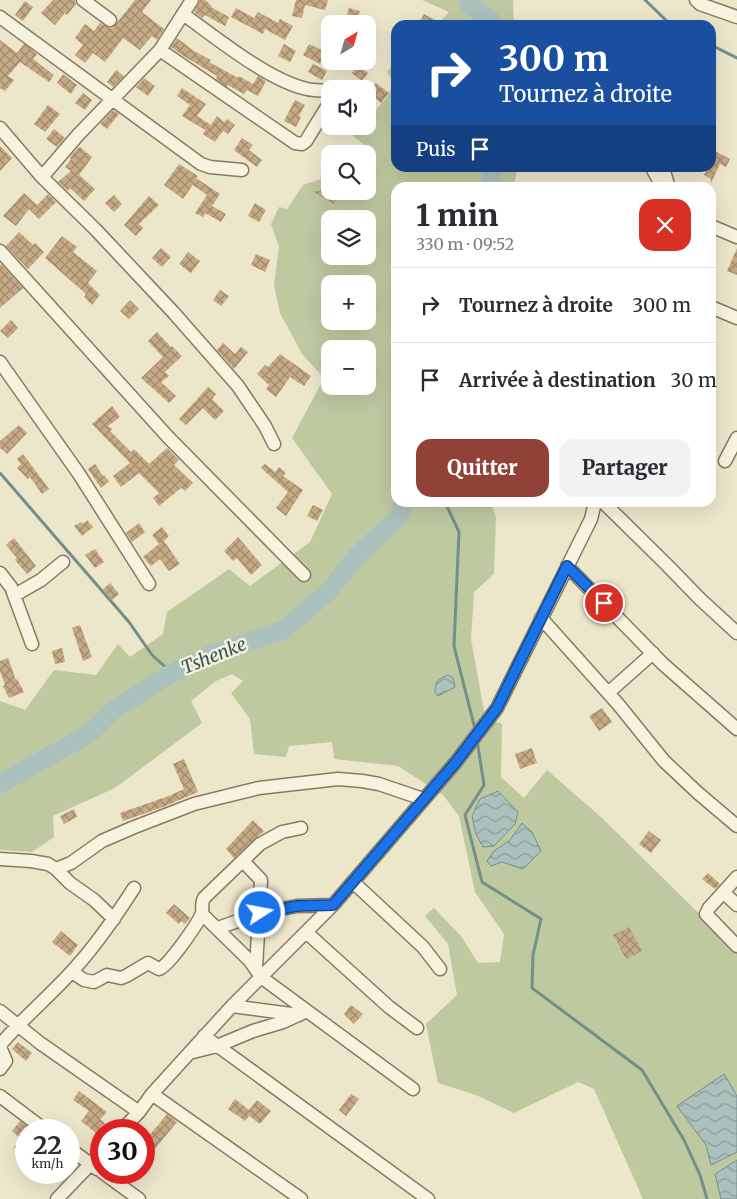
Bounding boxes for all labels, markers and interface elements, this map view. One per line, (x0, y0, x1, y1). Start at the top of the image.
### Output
north arrow (321, 15, 376, 70)
map controls (321, 15, 376, 395)
text: 300 m (499, 37, 609, 81)
icon: right (416, 40, 481, 105)
button: sound (321, 80, 376, 135)
text: Tournez à droite (499, 80, 672, 108)
icon: arrive (466, 135, 494, 163)
text: Puis (416, 137, 456, 161)
button: search (321, 145, 376, 200)
text: 1 min (416, 196, 498, 234)
button: close (639, 199, 691, 251)
button: layers (321, 210, 376, 265)
text: 330 m · 09:52 (416, 234, 514, 254)
button: + (321, 275, 376, 330)
icon: right (416, 291, 444, 319)
text: Tournez à droite (459, 293, 613, 317)
text: 300 m (632, 293, 691, 317)
button: − (321, 340, 376, 395)
icon: arrive (416, 366, 444, 394)
text: Arrivée à destination (459, 368, 656, 392)
text: 30 m (671, 368, 717, 392)
button: Quitter (416, 439, 549, 497)
button: Partager (559, 439, 691, 497)
pin (583, 582, 625, 624)
icon: arrive (590, 589, 618, 617)
water label: Tshenke (178, 632, 250, 679)
position arrow (233, 886, 285, 938)
speed limit sign: 30 (90, 1119, 155, 1184)
text: 22 (33, 1129, 62, 1161)
text: km/h (32, 1156, 63, 1171)

